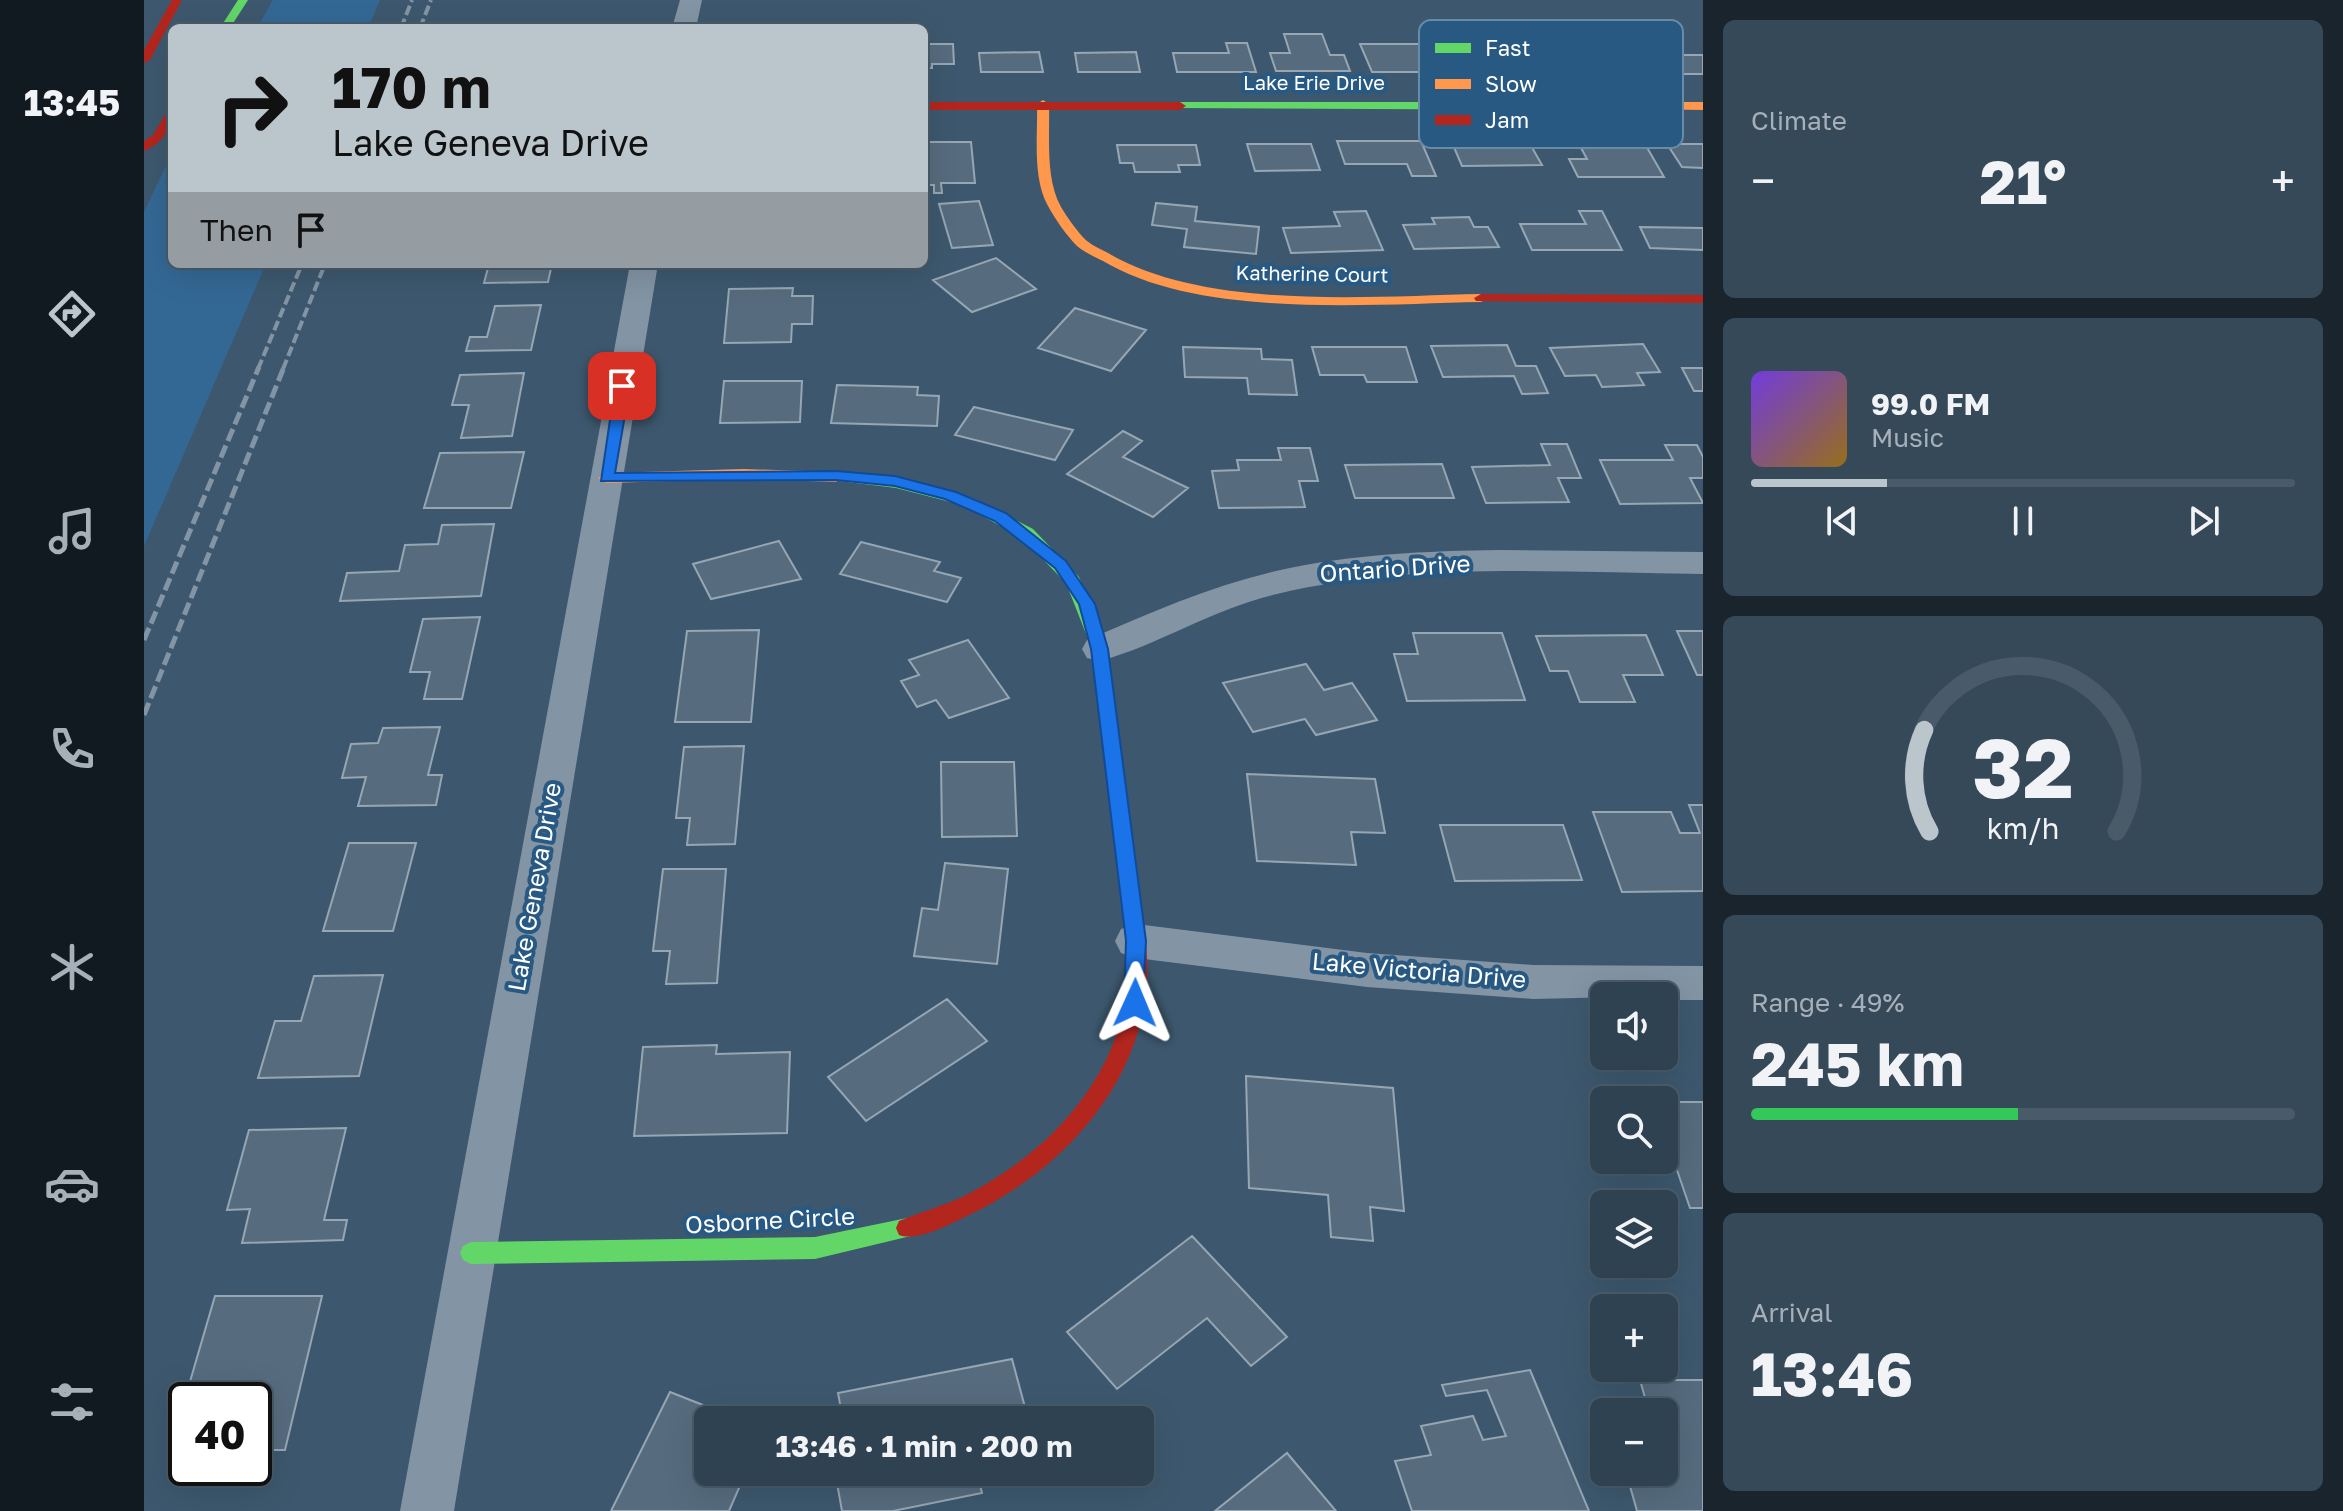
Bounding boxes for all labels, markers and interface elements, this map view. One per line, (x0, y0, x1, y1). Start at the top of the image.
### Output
legend (1419, 20, 1683, 148)
text: Fast (1485, 34, 1531, 61)
text: 170 m (332, 53, 491, 120)
icon: right (200, 56, 304, 160)
street label: Lake Erie Drive (1243, 70, 1385, 94)
text: Slow (1485, 70, 1537, 97)
text: 13:45 (24, 81, 120, 124)
text: Climate (1751, 105, 1847, 136)
text: Jam (1485, 106, 1529, 133)
text: Lake Geneva Drive (332, 121, 649, 164)
text: 21° (1980, 145, 2066, 217)
text: − (1751, 154, 1775, 207)
text: + (2271, 154, 2295, 207)
icon: arrive (289, 208, 333, 252)
text: Then (200, 212, 273, 248)
street label: Katherine Court (1236, 260, 1388, 286)
icon: directions (44, 286, 100, 342)
pin (588, 352, 656, 420)
icon: arrive (600, 364, 644, 408)
text: 99.0 FM (1871, 386, 1990, 422)
text: Music (1871, 422, 1944, 453)
icon: previous (1820, 499, 1864, 543)
icon: pause (2001, 499, 2045, 543)
icon: next (2182, 499, 2226, 543)
icon: music (44, 503, 100, 559)
street label: Ontario Drive (1319, 548, 1471, 587)
text: 32 (1972, 715, 2074, 815)
icon: phone (44, 721, 100, 777)
street label: Lake Geneva Drive (501, 780, 566, 993)
text: km/h (1987, 811, 2059, 845)
icon: climate (44, 939, 100, 995)
street label: Lake Victoria Drive (1311, 946, 1527, 993)
position arrow (1093, 961, 1177, 1045)
map controls (1590, 982, 1678, 1486)
button: sound (1590, 982, 1678, 1070)
text: Range · 49% (1751, 987, 1904, 1018)
text: 245 km (1751, 1027, 1964, 1099)
button: search (1590, 1086, 1678, 1174)
icon: car (44, 1156, 100, 1212)
button: layers (1590, 1190, 1678, 1278)
street label: Osborne Circle (684, 1201, 856, 1238)
button: + (1590, 1294, 1678, 1382)
text: Arrival (1751, 1297, 1832, 1328)
text: 13:46 (1751, 1337, 1913, 1409)
icon: filters (44, 1374, 100, 1430)
speed limit sign: 40 (168, 1382, 272, 1486)
button: − (1590, 1398, 1678, 1486)
text: 13:46 · 1 min · 200 m (776, 1428, 1072, 1464)

